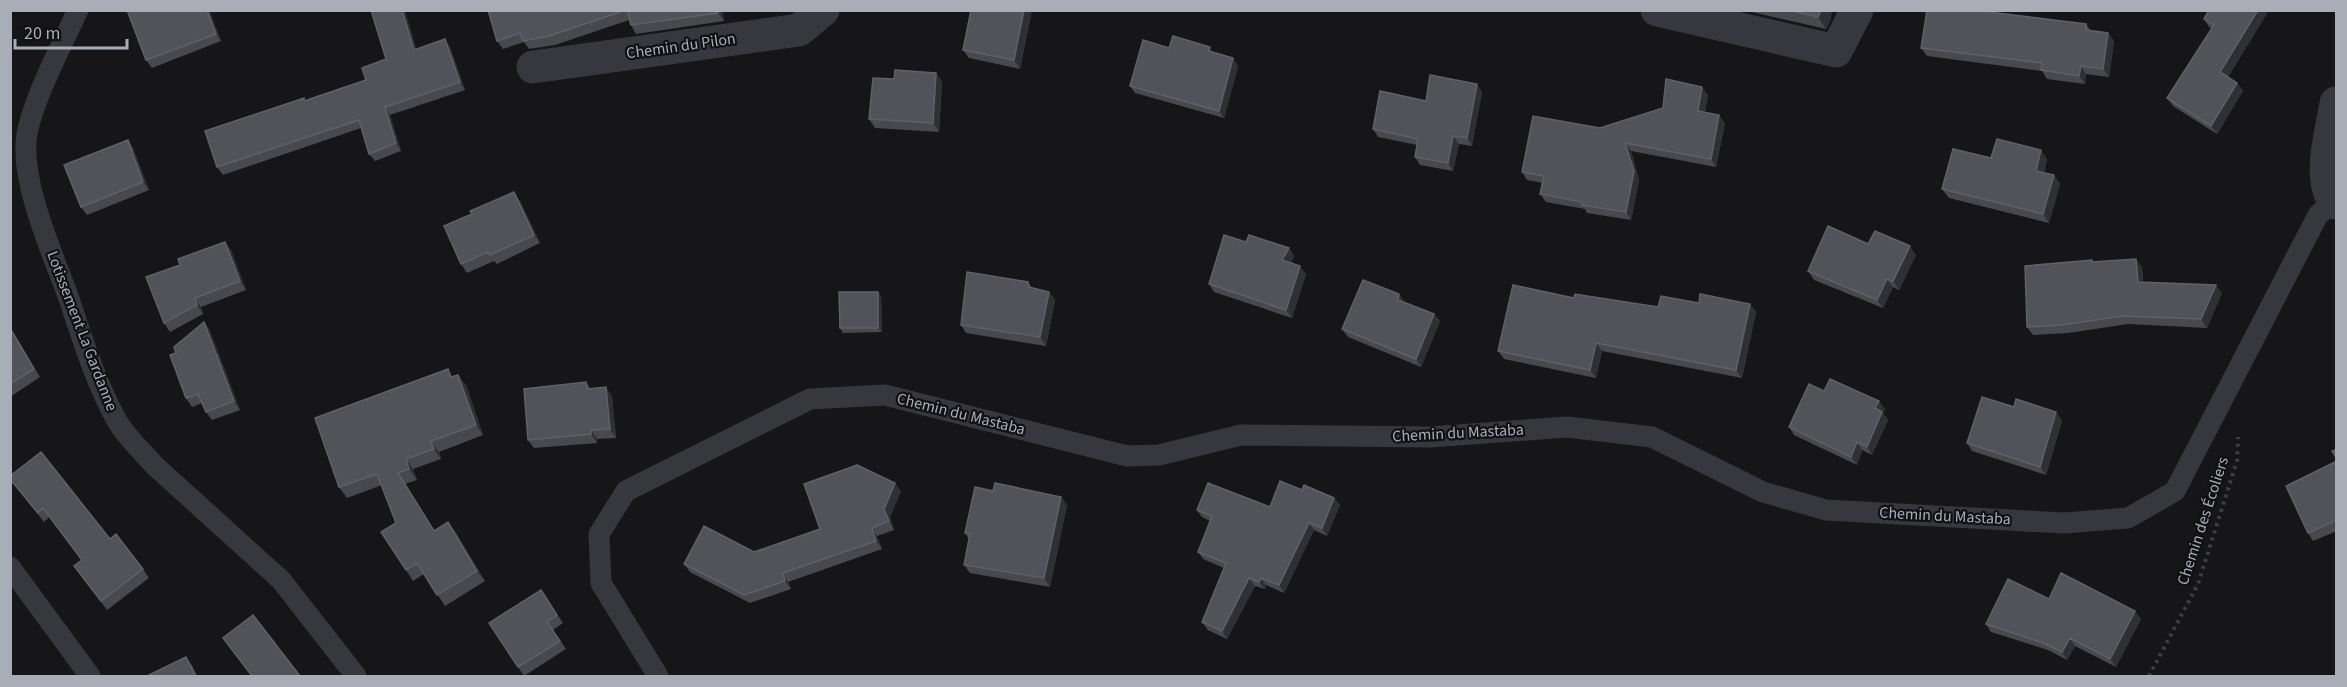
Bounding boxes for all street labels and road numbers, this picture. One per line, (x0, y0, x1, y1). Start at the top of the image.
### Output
street label: Chemin du Pilon (625, 27, 737, 65)
street label: Lotissement La Gardanne (41, 248, 123, 414)
street label: Chemin du Mastaba (894, 387, 1028, 441)
street label: Chemin du Mastaba (1392, 419, 1524, 447)
street label: Chemin des Écoliers (2172, 454, 2234, 588)
street label: Chemin du Mastaba (1879, 502, 2011, 530)

